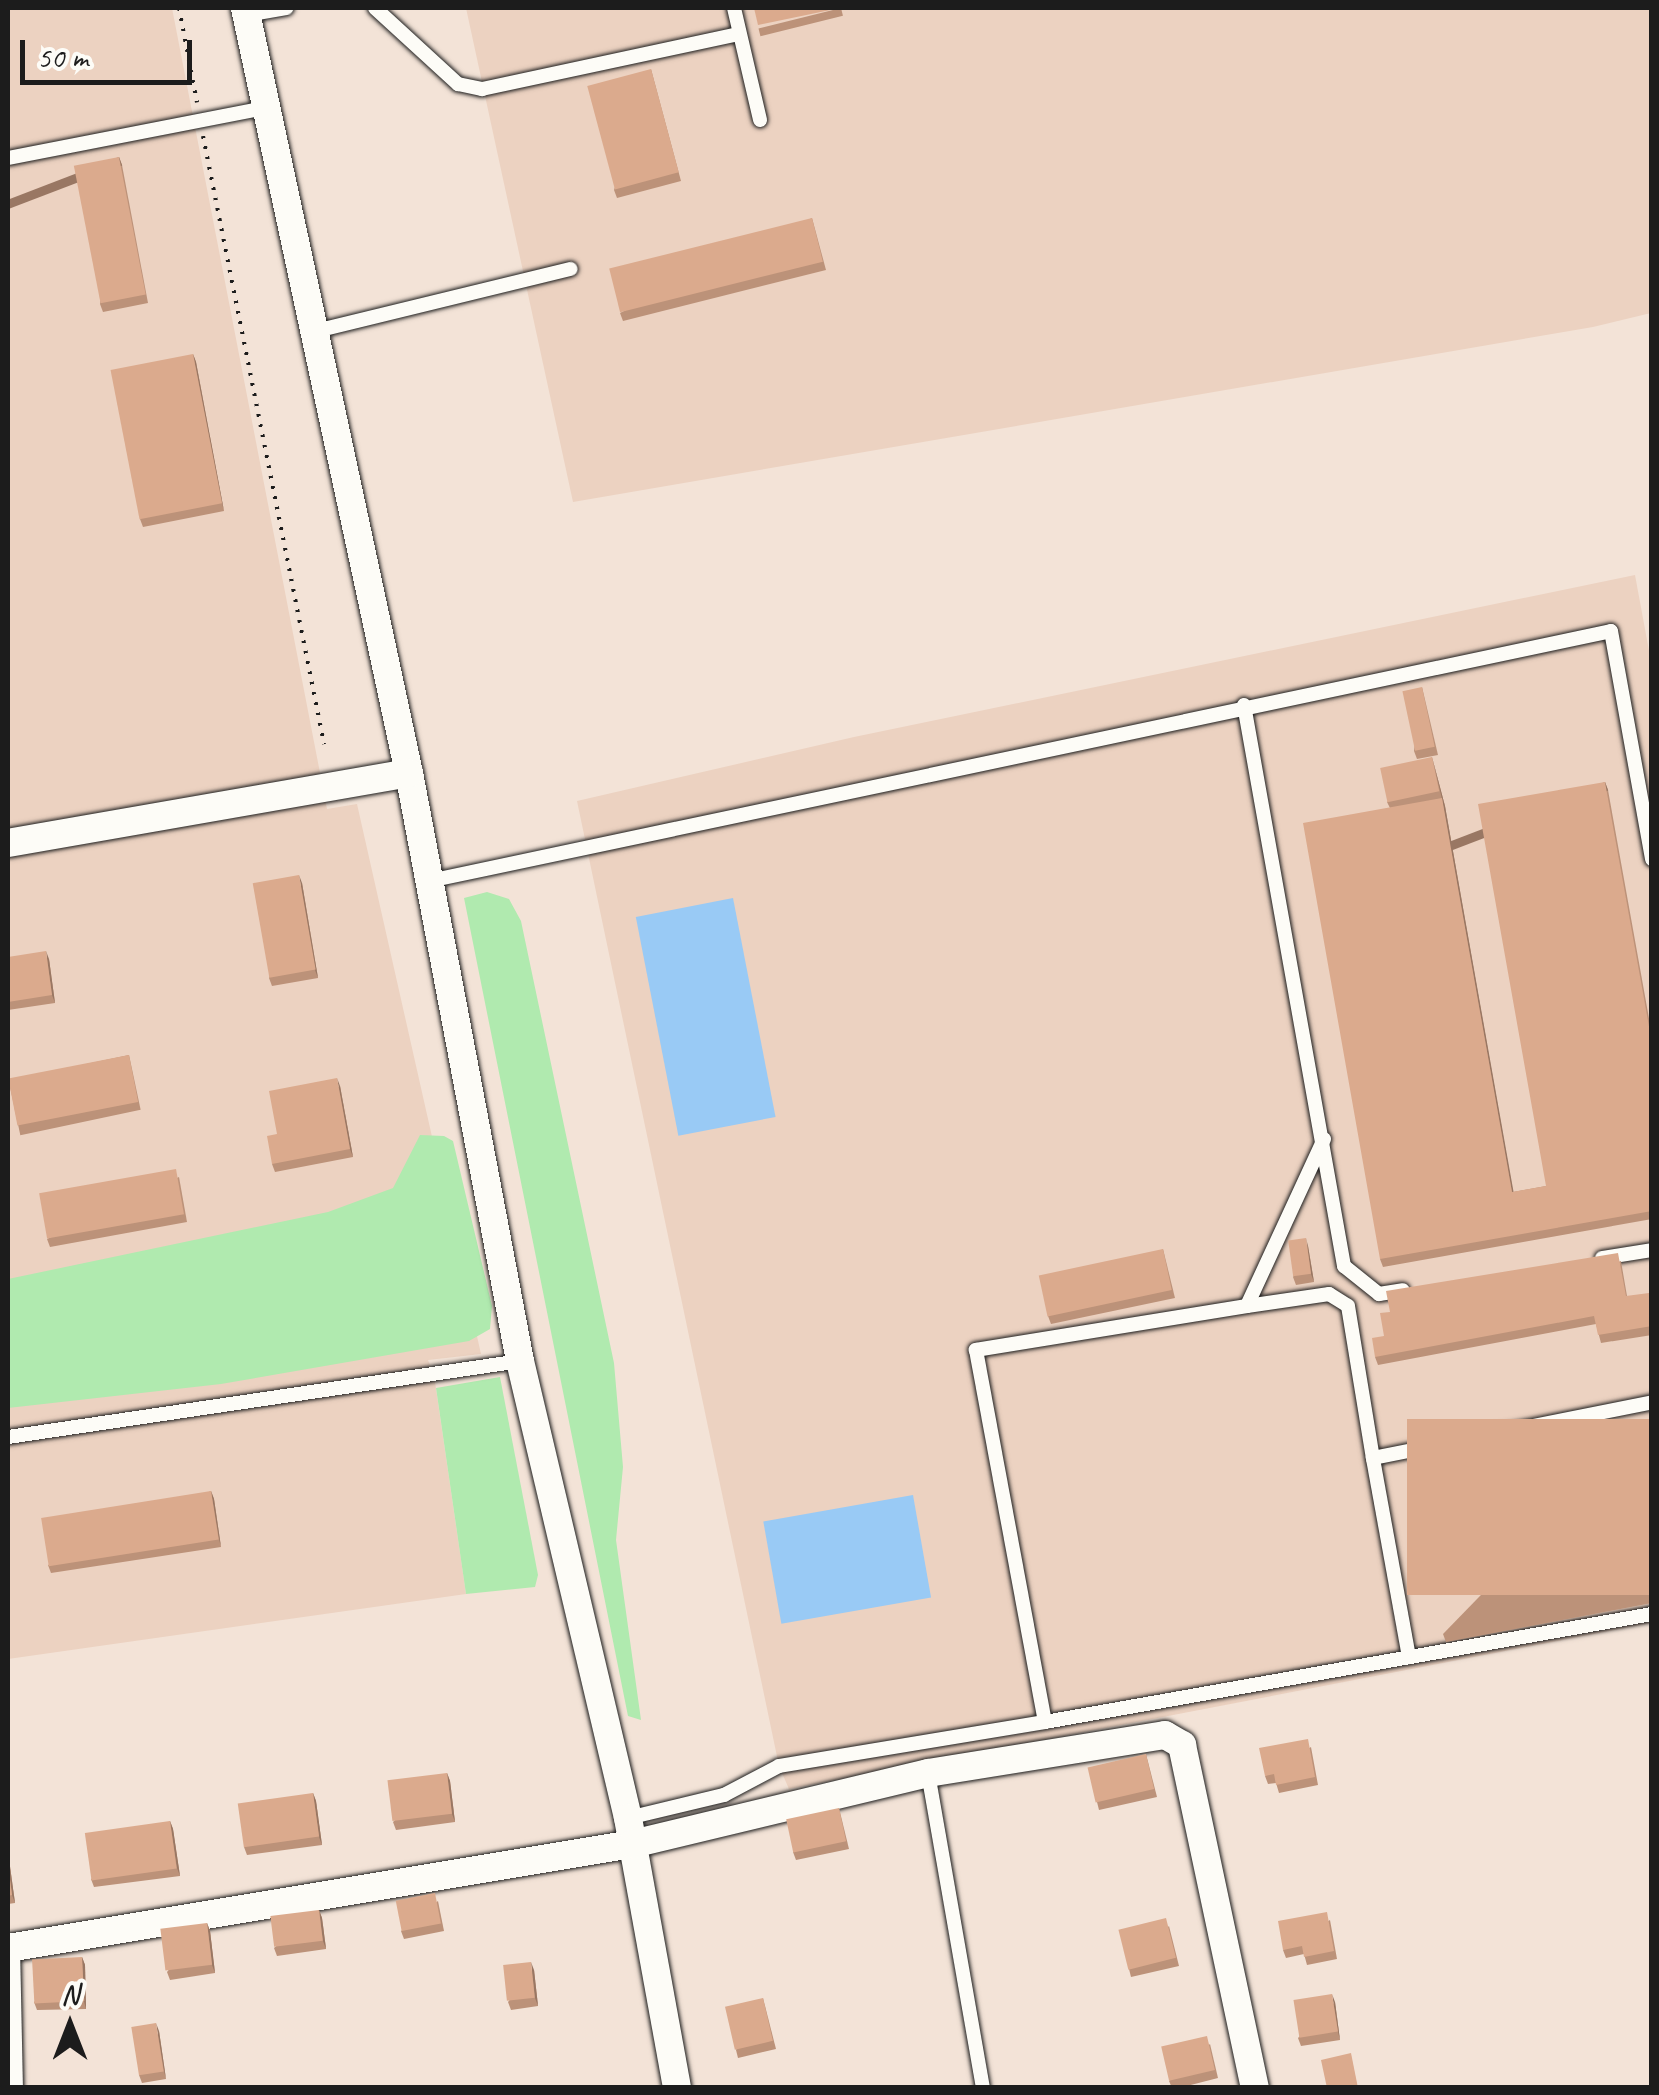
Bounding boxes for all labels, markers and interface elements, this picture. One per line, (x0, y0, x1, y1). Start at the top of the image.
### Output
scale bar (25, 20, 198, 82)
text: 50 m (37, 38, 88, 76)
north arrow (20, 1975, 120, 2075)
text: N (61, 1977, 79, 2012)

